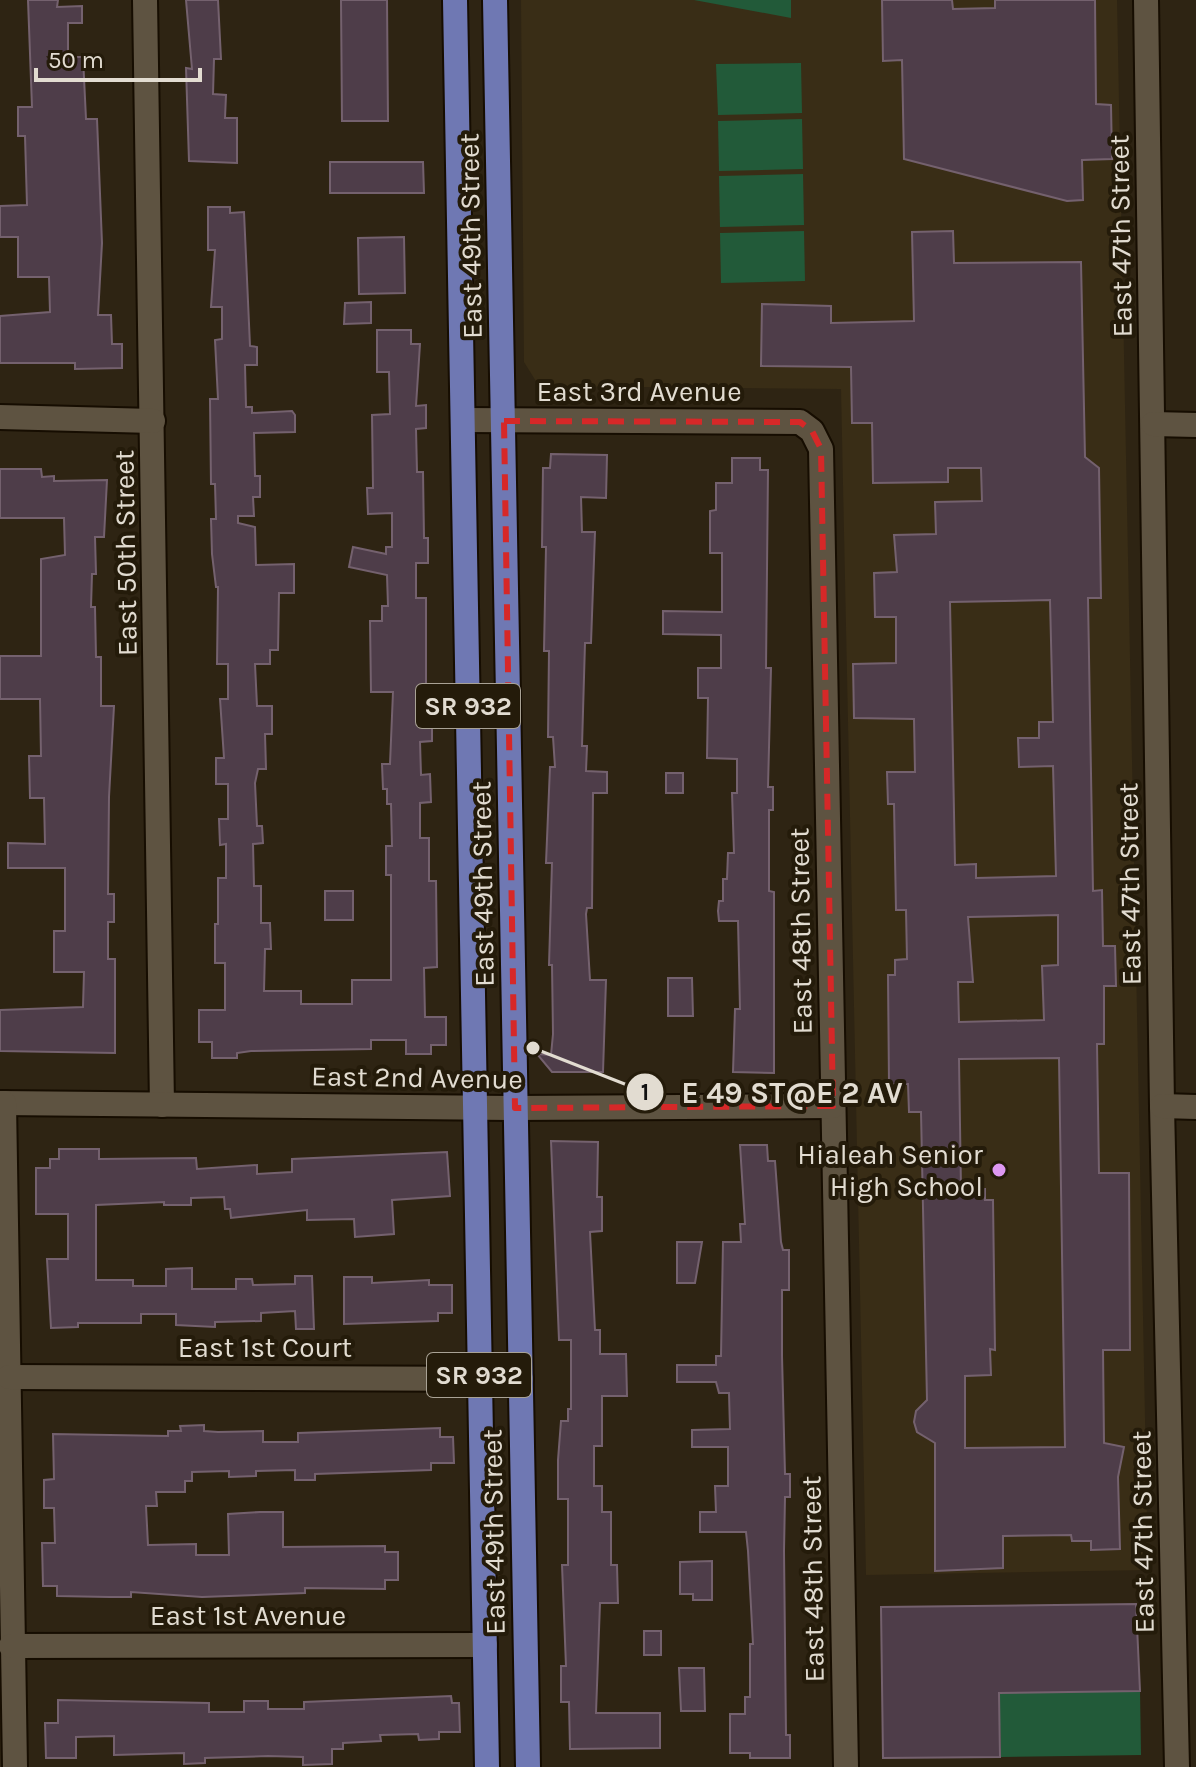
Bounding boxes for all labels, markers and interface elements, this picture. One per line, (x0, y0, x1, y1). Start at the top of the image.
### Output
scale bar (36, 32, 200, 82)
text: 50 m (48, 46, 104, 74)
street label: East 49th Street (452, 133, 489, 339)
street label: East 47th Street (1102, 134, 1139, 338)
street label: East 3rd Avenue (536, 375, 742, 408)
street label: East 50th Street (107, 450, 144, 656)
road number: SR 932 (416, 684, 520, 728)
street label: East 49th Street (464, 781, 501, 987)
street label: East 47th Street (1111, 782, 1148, 986)
street label: East 48th Street (782, 827, 819, 1035)
street label: East 2nd Avenue (311, 1059, 523, 1096)
callout: E 49 ST@E 2 AV (625, 1065, 919, 1119)
text: E 49 ST@E 2 AV (681, 1075, 903, 1111)
text: 1 (641, 1078, 649, 1106)
place label: Hialeah Senior High School (797, 1138, 984, 1203)
marker: Hialeah Senior High School (990, 1161, 1008, 1179)
street label: East 1st Court (178, 1331, 352, 1364)
road number: SR 932 (427, 1353, 531, 1397)
street label: East 49th Street (475, 1429, 512, 1635)
street label: East 47th Street (1124, 1430, 1161, 1634)
street label: East 48th Street (794, 1475, 831, 1683)
street label: East 1st Avenue (150, 1599, 346, 1632)

